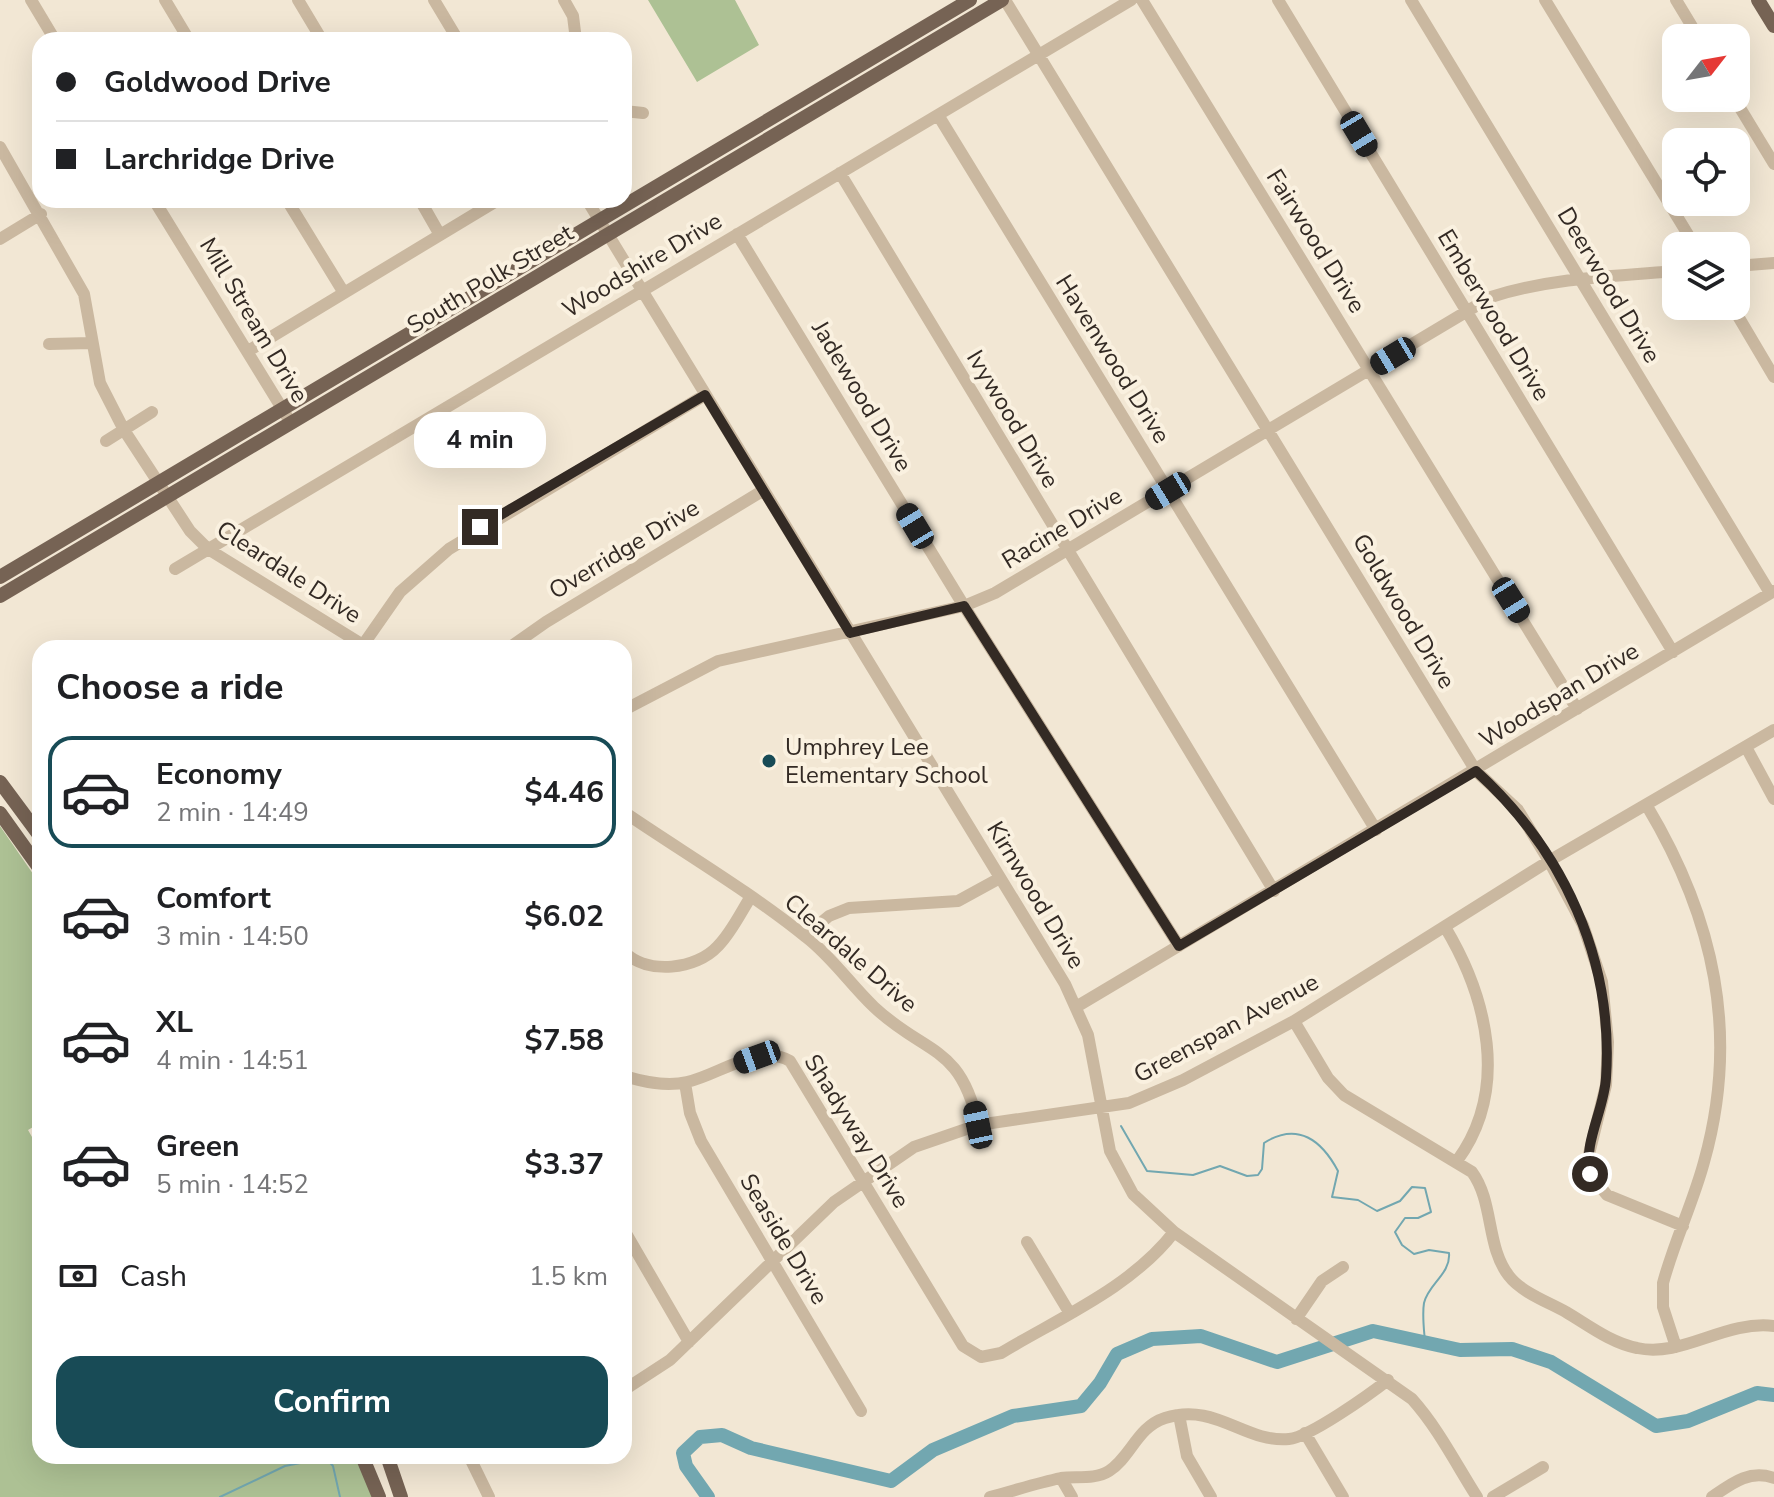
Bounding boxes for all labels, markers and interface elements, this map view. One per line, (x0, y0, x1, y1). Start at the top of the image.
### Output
north arrow (1662, 24, 1750, 112)
map controls (1662, 24, 1750, 320)
text: Goldwood Drive (104, 62, 331, 103)
car (1336, 107, 1382, 161)
button: locate (1662, 128, 1750, 216)
text: Larchridge Drive (104, 139, 334, 180)
street label: Fairwood Drive (1259, 163, 1373, 319)
street label: Deerwood Drive (1550, 201, 1668, 369)
street label: Woodshire Drive (556, 205, 728, 325)
street label: South Polk Street (401, 216, 580, 341)
street label: Emberwood Drive (1430, 223, 1558, 407)
street label: Mill Stream Drive (192, 232, 316, 408)
button: layers (1662, 232, 1750, 320)
street label: Havenwood Drive (1048, 269, 1178, 449)
street label: Jadewood Drive (804, 314, 920, 477)
car (1366, 333, 1420, 379)
street label: Ivywood Drive (959, 344, 1067, 494)
callout: 4 min (414, 411, 546, 467)
text: 4 min (446, 422, 514, 457)
car (1141, 468, 1195, 514)
street label: Racine Drive (996, 480, 1128, 576)
street label: Overridge Drive (543, 491, 705, 607)
car (892, 499, 938, 553)
route end (462, 509, 498, 545)
street label: Cleardale Drive (210, 513, 368, 631)
street label: Goldwood Drive (1345, 528, 1463, 694)
car (1488, 573, 1534, 627)
street label: Woodspan Drive (1473, 635, 1645, 755)
text: Choose a ride (56, 663, 284, 712)
place label: Umphrey Lee Elementary School (785, 731, 988, 791)
marker: Umphrey Lee Elementary School (760, 752, 778, 770)
text: Economy (156, 754, 282, 795)
icon: car (60, 756, 132, 828)
text: $4.46 (525, 772, 604, 813)
text: 2 min · 14:49 (156, 795, 309, 830)
street label: Kirnwood Drive (979, 815, 1093, 975)
text: Comfort (156, 878, 271, 919)
icon: car (60, 880, 132, 952)
street label: Cleardale Drive (778, 886, 924, 1020)
text: $6.02 (525, 896, 604, 937)
text: 3 min · 14:50 (156, 919, 309, 954)
street label: Greenspan Avenue (1128, 966, 1324, 1090)
text: XL (156, 1002, 193, 1043)
icon: car (60, 1004, 132, 1076)
text: $7.58 (525, 1020, 604, 1061)
car (730, 1038, 784, 1076)
text: 4 min · 14:51 (156, 1043, 309, 1078)
street label: Shadyway Drive (797, 1048, 917, 1214)
car (961, 1099, 995, 1151)
text: Green (156, 1126, 240, 1167)
icon: car (60, 1128, 132, 1200)
text: $3.37 (525, 1144, 604, 1185)
route start (1572, 1156, 1608, 1192)
text: 5 min · 14:52 (156, 1167, 309, 1202)
street label: Seaside Drive (732, 1168, 836, 1310)
icon: cash (56, 1254, 100, 1298)
text: Cash (120, 1256, 187, 1297)
text: 1.5 km (529, 1259, 608, 1294)
button: Confirm (56, 1356, 608, 1448)

